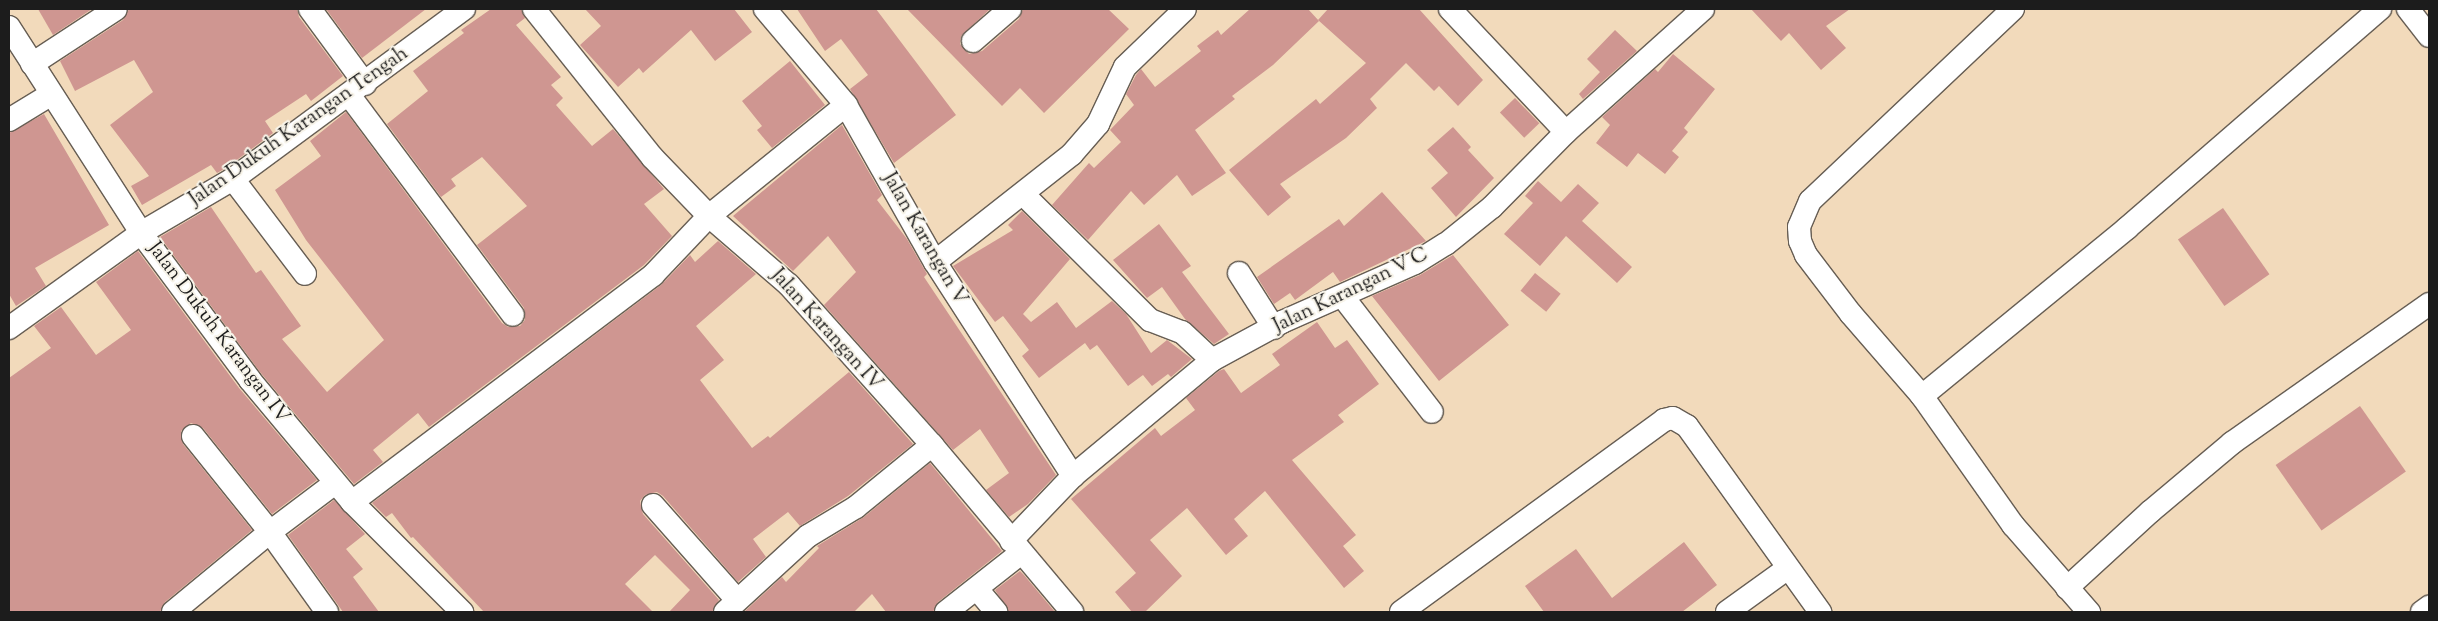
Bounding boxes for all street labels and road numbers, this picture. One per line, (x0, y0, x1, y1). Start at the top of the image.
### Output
street label: Jalan Dukuh Karangan Tengah (185, 42, 413, 212)
street label: Jalan Karangan V (876, 169, 972, 309)
street label: Jalan Dukuh Karangan IV (142, 238, 294, 428)
street label: Jalan Karangan V C (1270, 243, 1432, 339)
street label: Jalan Karangan IV (765, 264, 887, 396)

